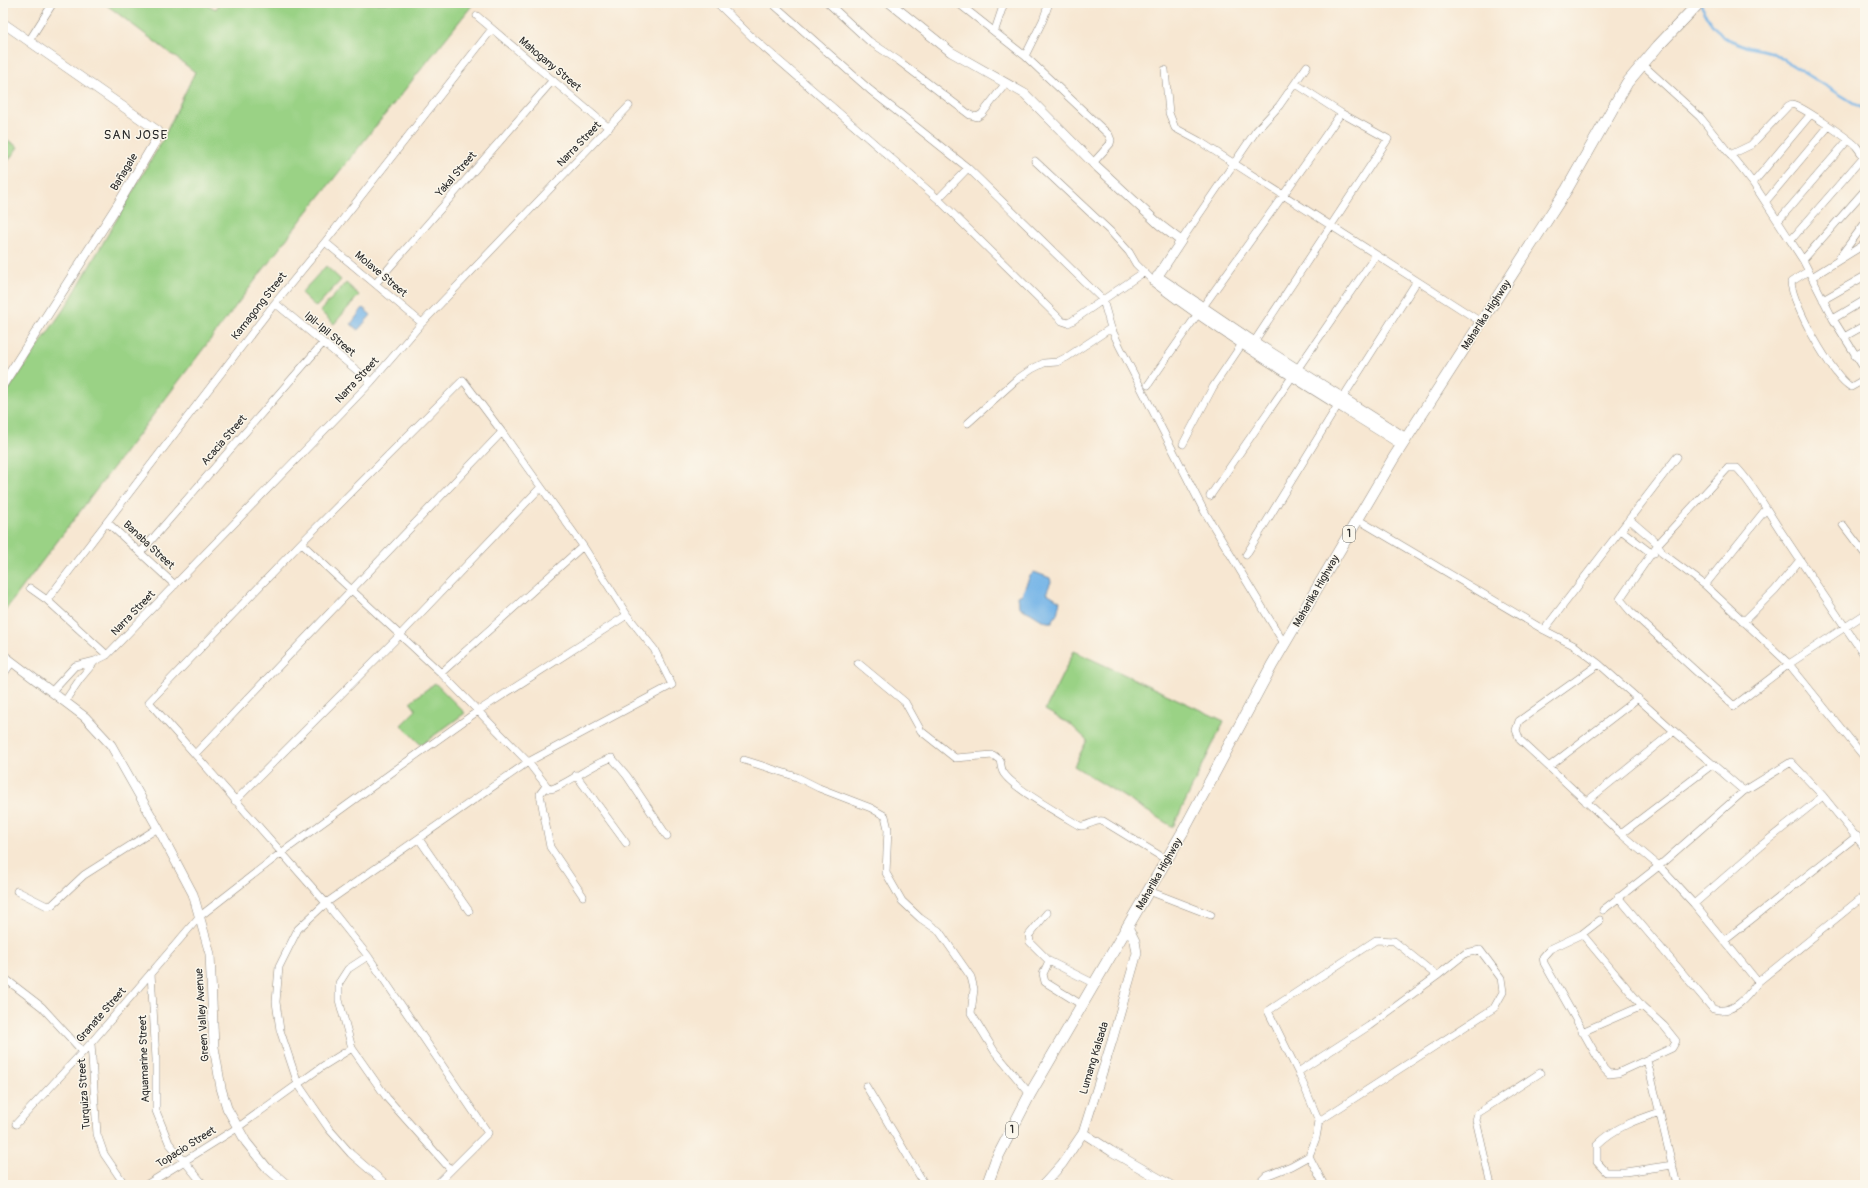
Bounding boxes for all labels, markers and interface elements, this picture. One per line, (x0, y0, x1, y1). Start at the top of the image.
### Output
street label: Mahogany Street (516, 34, 584, 94)
street label: Narra Street (554, 118, 604, 169)
district label: SAN JOSE (104, 127, 168, 143)
street label: Yakal Street (432, 148, 480, 200)
street label: Bañagale (108, 150, 141, 193)
street label: Molave Street (352, 248, 410, 300)
street label: Kamagong Street (229, 269, 290, 342)
street label: Maharlika Highway (1459, 277, 1514, 352)
street label: Ipil-Ipil Street (302, 309, 359, 359)
street label: Narra Street (333, 354, 382, 406)
street label: Acacia Street (199, 412, 250, 468)
street label: Banaba Street (121, 518, 178, 572)
road number: 1 (1343, 526, 1355, 542)
street label: Maharlika Highway (1290, 552, 1342, 629)
street label: Narra Street (108, 587, 158, 638)
street label: Maharlika Highway (1133, 835, 1185, 912)
street label: Green Valley Avenue (192, 967, 212, 1062)
street label: Granate Street (73, 984, 129, 1045)
street label: Aquamarine Street (136, 1015, 152, 1103)
street label: Lumang Kalsada (1077, 1020, 1111, 1096)
street label: Turquiza Street (75, 1058, 93, 1130)
road number: 1 (1006, 1122, 1018, 1138)
street label: Topacio Street (154, 1123, 219, 1170)

